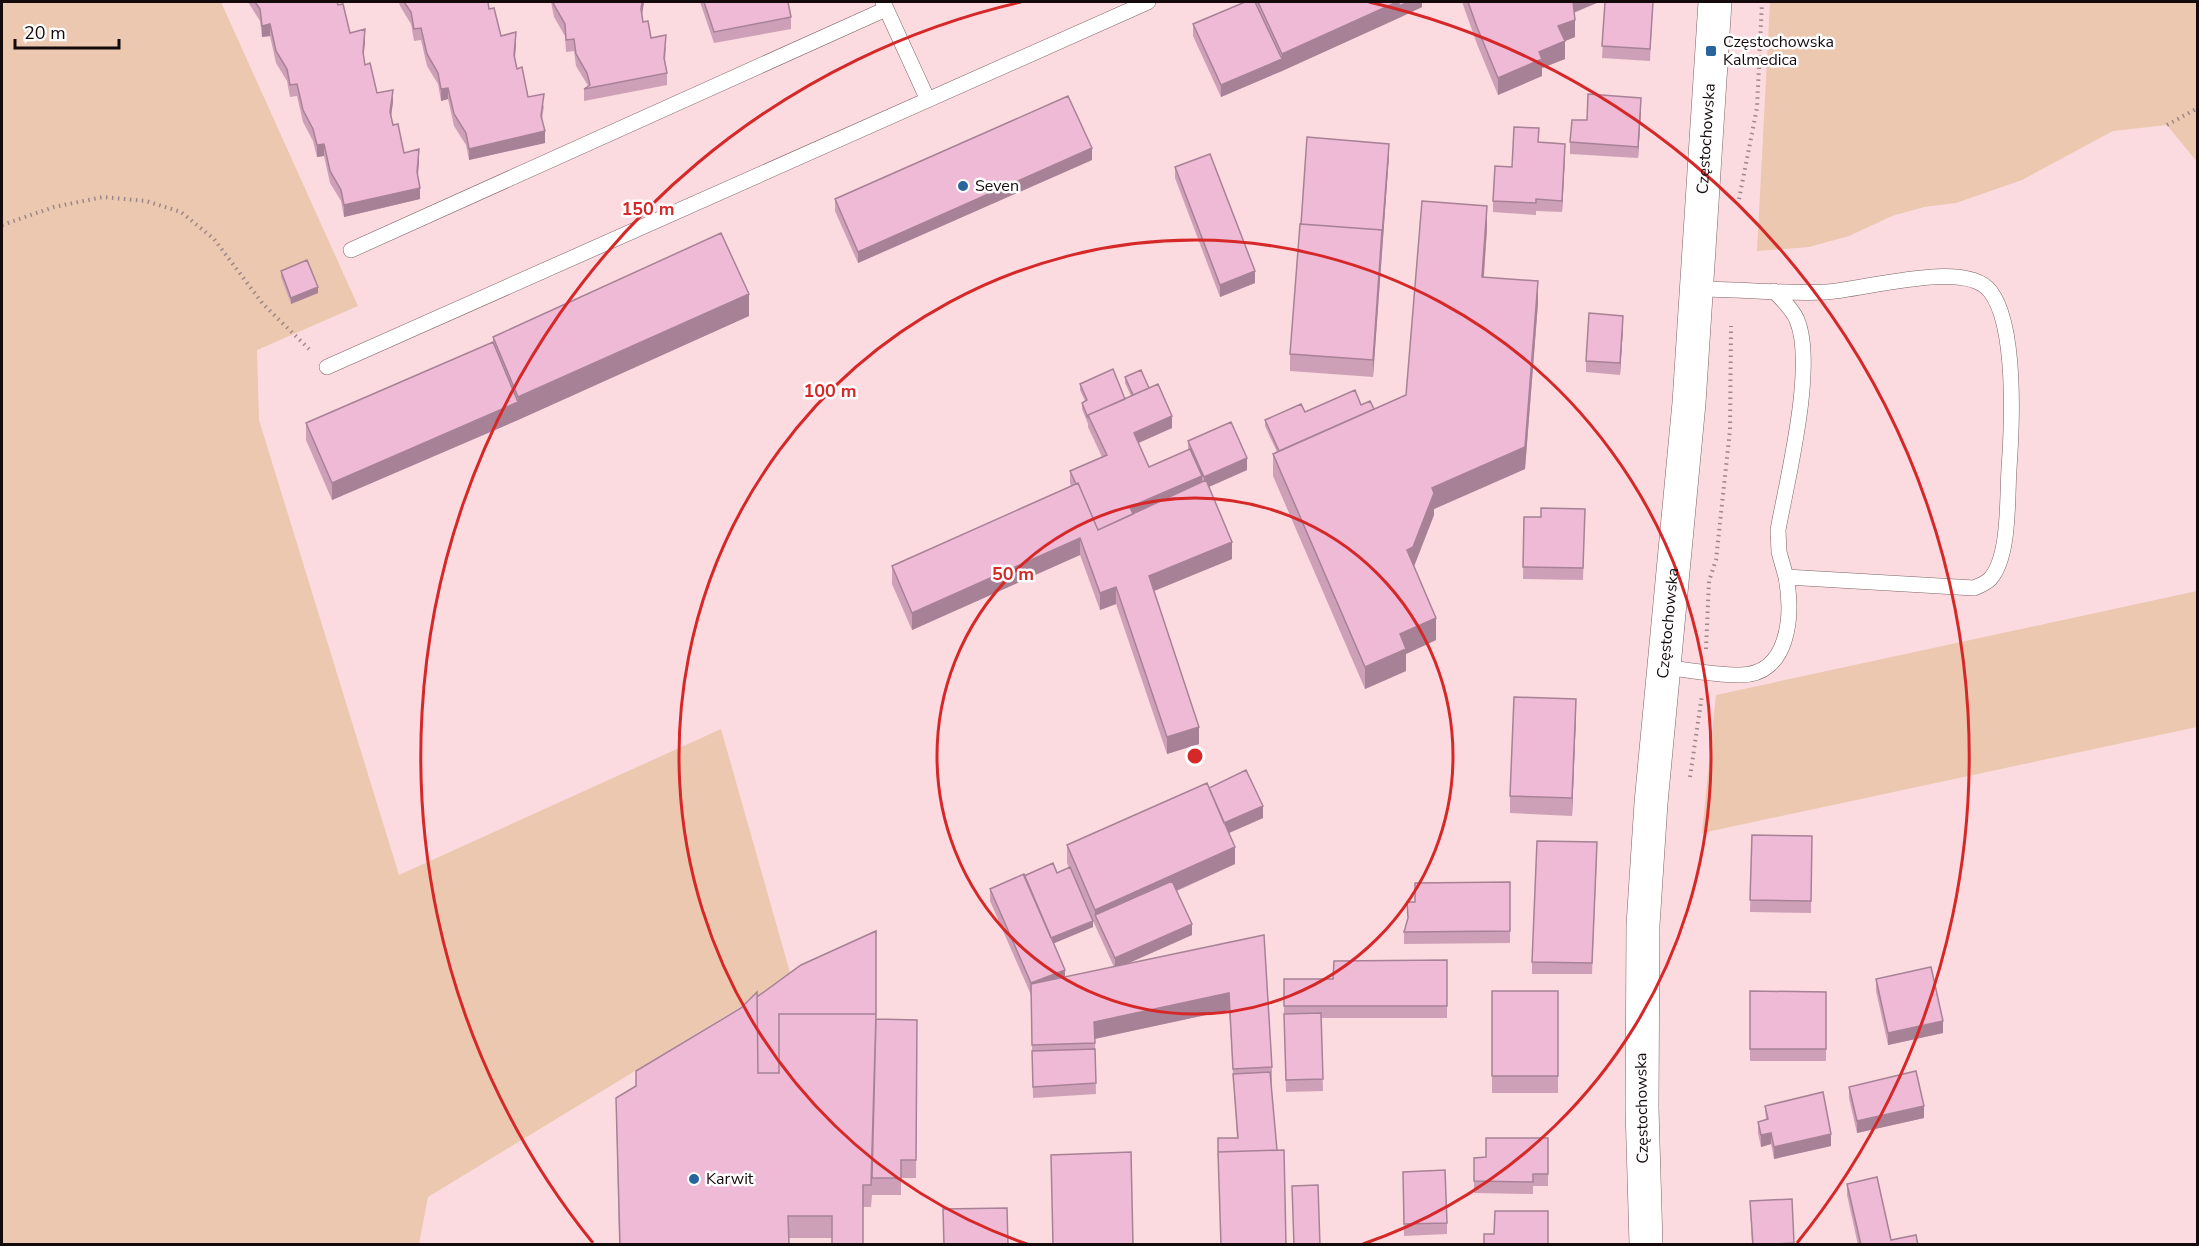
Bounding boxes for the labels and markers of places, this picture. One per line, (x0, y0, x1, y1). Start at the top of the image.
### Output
place label: Częstochowska Kalmedica (1723, 31, 1834, 71)
marker: Częstochowska Kalmedica (1704, 44, 1718, 58)
place label: Seven (975, 175, 1019, 197)
marker: Seven (956, 179, 970, 193)
centre of rings (1185, 746, 1205, 766)
place label: Karwit (706, 1168, 754, 1190)
marker: Karwit (687, 1172, 701, 1186)

